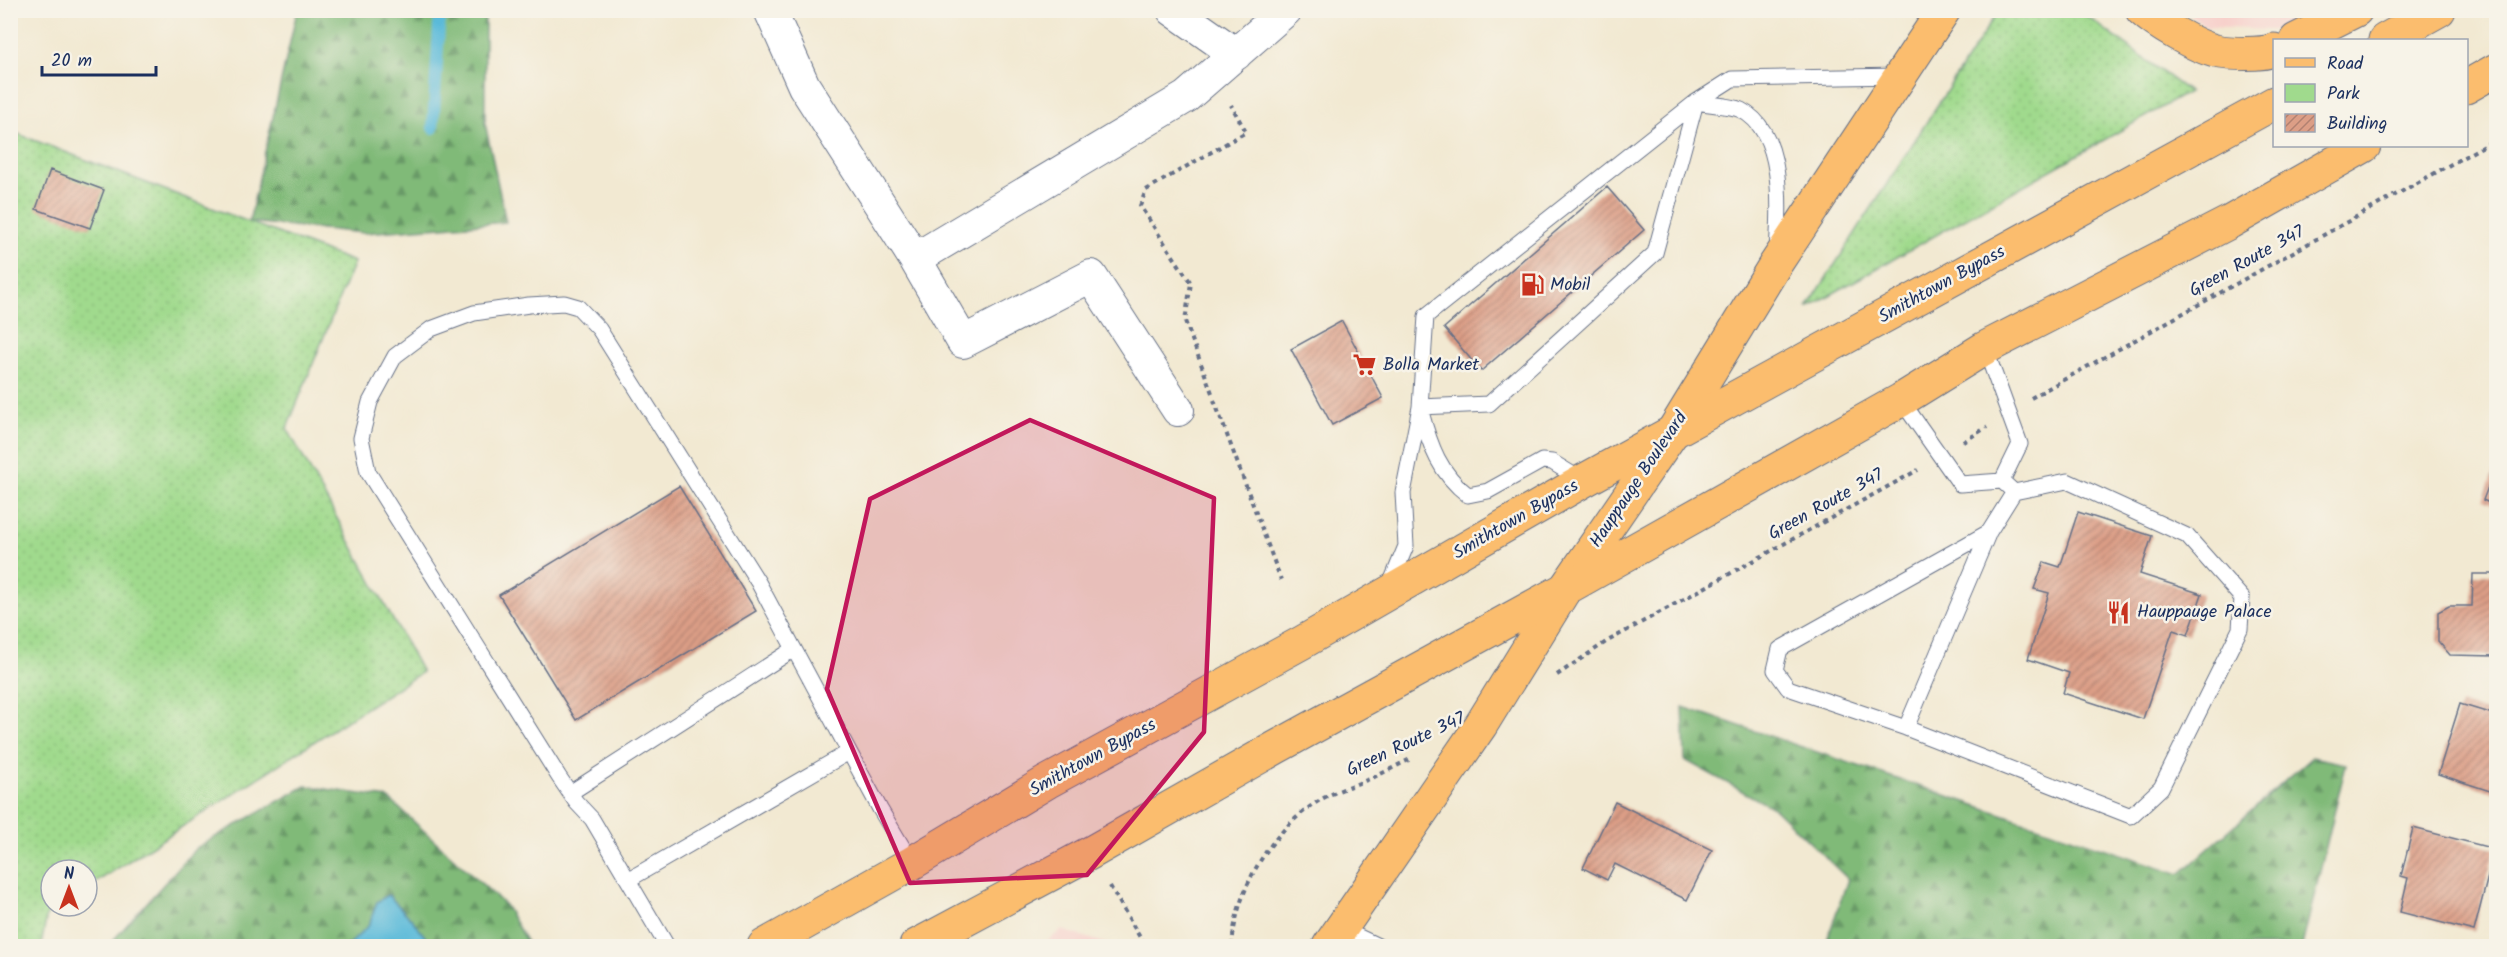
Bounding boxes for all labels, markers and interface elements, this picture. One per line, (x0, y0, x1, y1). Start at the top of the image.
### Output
scale bar (42, 39, 156, 77)
legend (2273, 39, 2468, 147)
text: 20 m (51, 47, 92, 76)
text: Road (2327, 50, 2364, 79)
text: Park (2327, 80, 2360, 109)
text: Building (2327, 110, 2387, 139)
street label: Green Route 347 (2184, 218, 2311, 306)
street label: Smithtown Bypass (1873, 238, 2011, 332)
place label: Mobil (1550, 271, 1591, 300)
fuel station icon: Mobil (1519, 272, 1545, 298)
place label: Bolla Market (1383, 351, 1480, 380)
supermarket icon: Bolla Market (1352, 352, 1378, 378)
street label: Hauppauge Boulevard (1582, 405, 1696, 554)
street label: Green Route 347 (1763, 461, 1890, 549)
street label: Smithtown Bypass (1448, 472, 1585, 568)
place label: Hauppauge Palace (2137, 598, 2272, 627)
restaurant icon: Hauppauge Palace (2106, 599, 2132, 625)
street label: Green Route 347 (1342, 705, 1471, 785)
street label: Smithtown Bypass (1024, 711, 1162, 805)
north arrow (39, 858, 99, 918)
text: N (64, 862, 74, 887)

